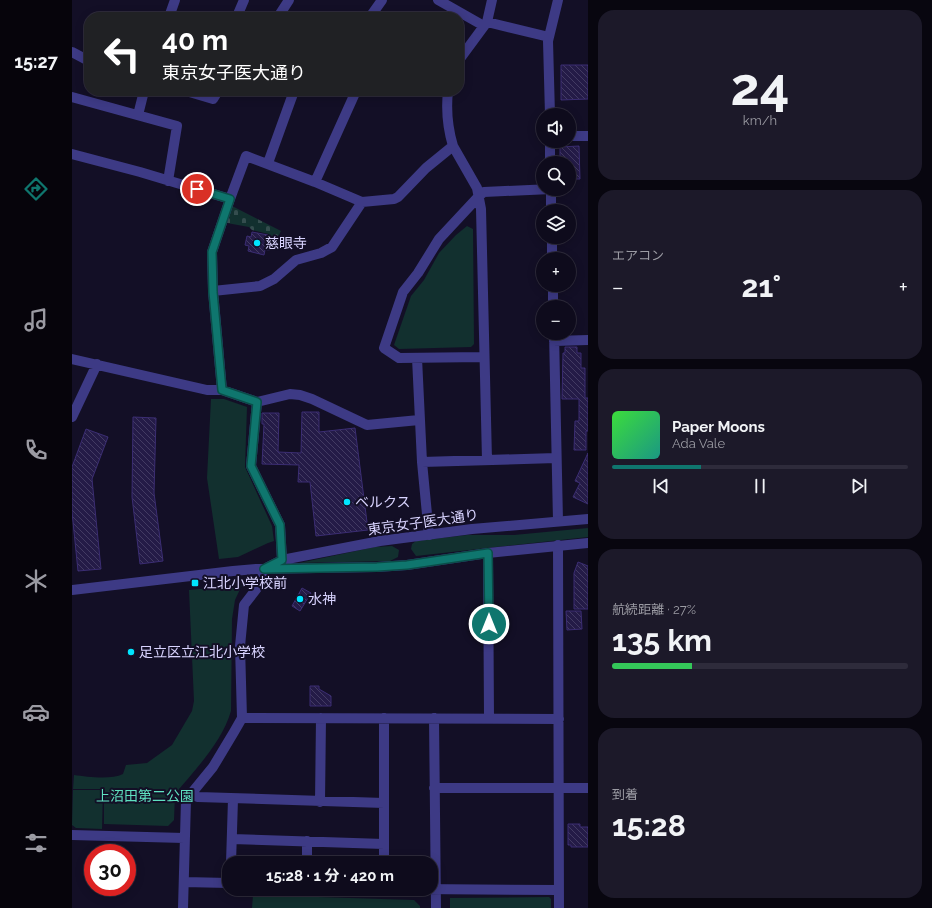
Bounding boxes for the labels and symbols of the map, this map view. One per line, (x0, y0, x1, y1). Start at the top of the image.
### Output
pin (180, 172, 214, 206)
place label: 慈眼寺 (265, 235, 307, 251)
marker: 慈眼寺 (252, 238, 262, 248)
place label: ベルクス (355, 494, 411, 510)
marker: ベルクス (342, 497, 352, 507)
street label: 東京女子医大通り (366, 506, 480, 538)
place label: 江北小学校前 (203, 575, 287, 591)
marker: 江北小学校前 (190, 578, 200, 588)
place label: 水神 (308, 591, 336, 607)
marker: 水神 (295, 594, 305, 604)
position arrow (468, 603, 510, 645)
place label: 足立区立江北小学校 (139, 644, 265, 660)
marker: 足立区立江北小学校 (126, 647, 136, 657)
park label: 上沼田第二公園 (96, 788, 194, 804)
speed limit sign: 30 (84, 844, 136, 896)

